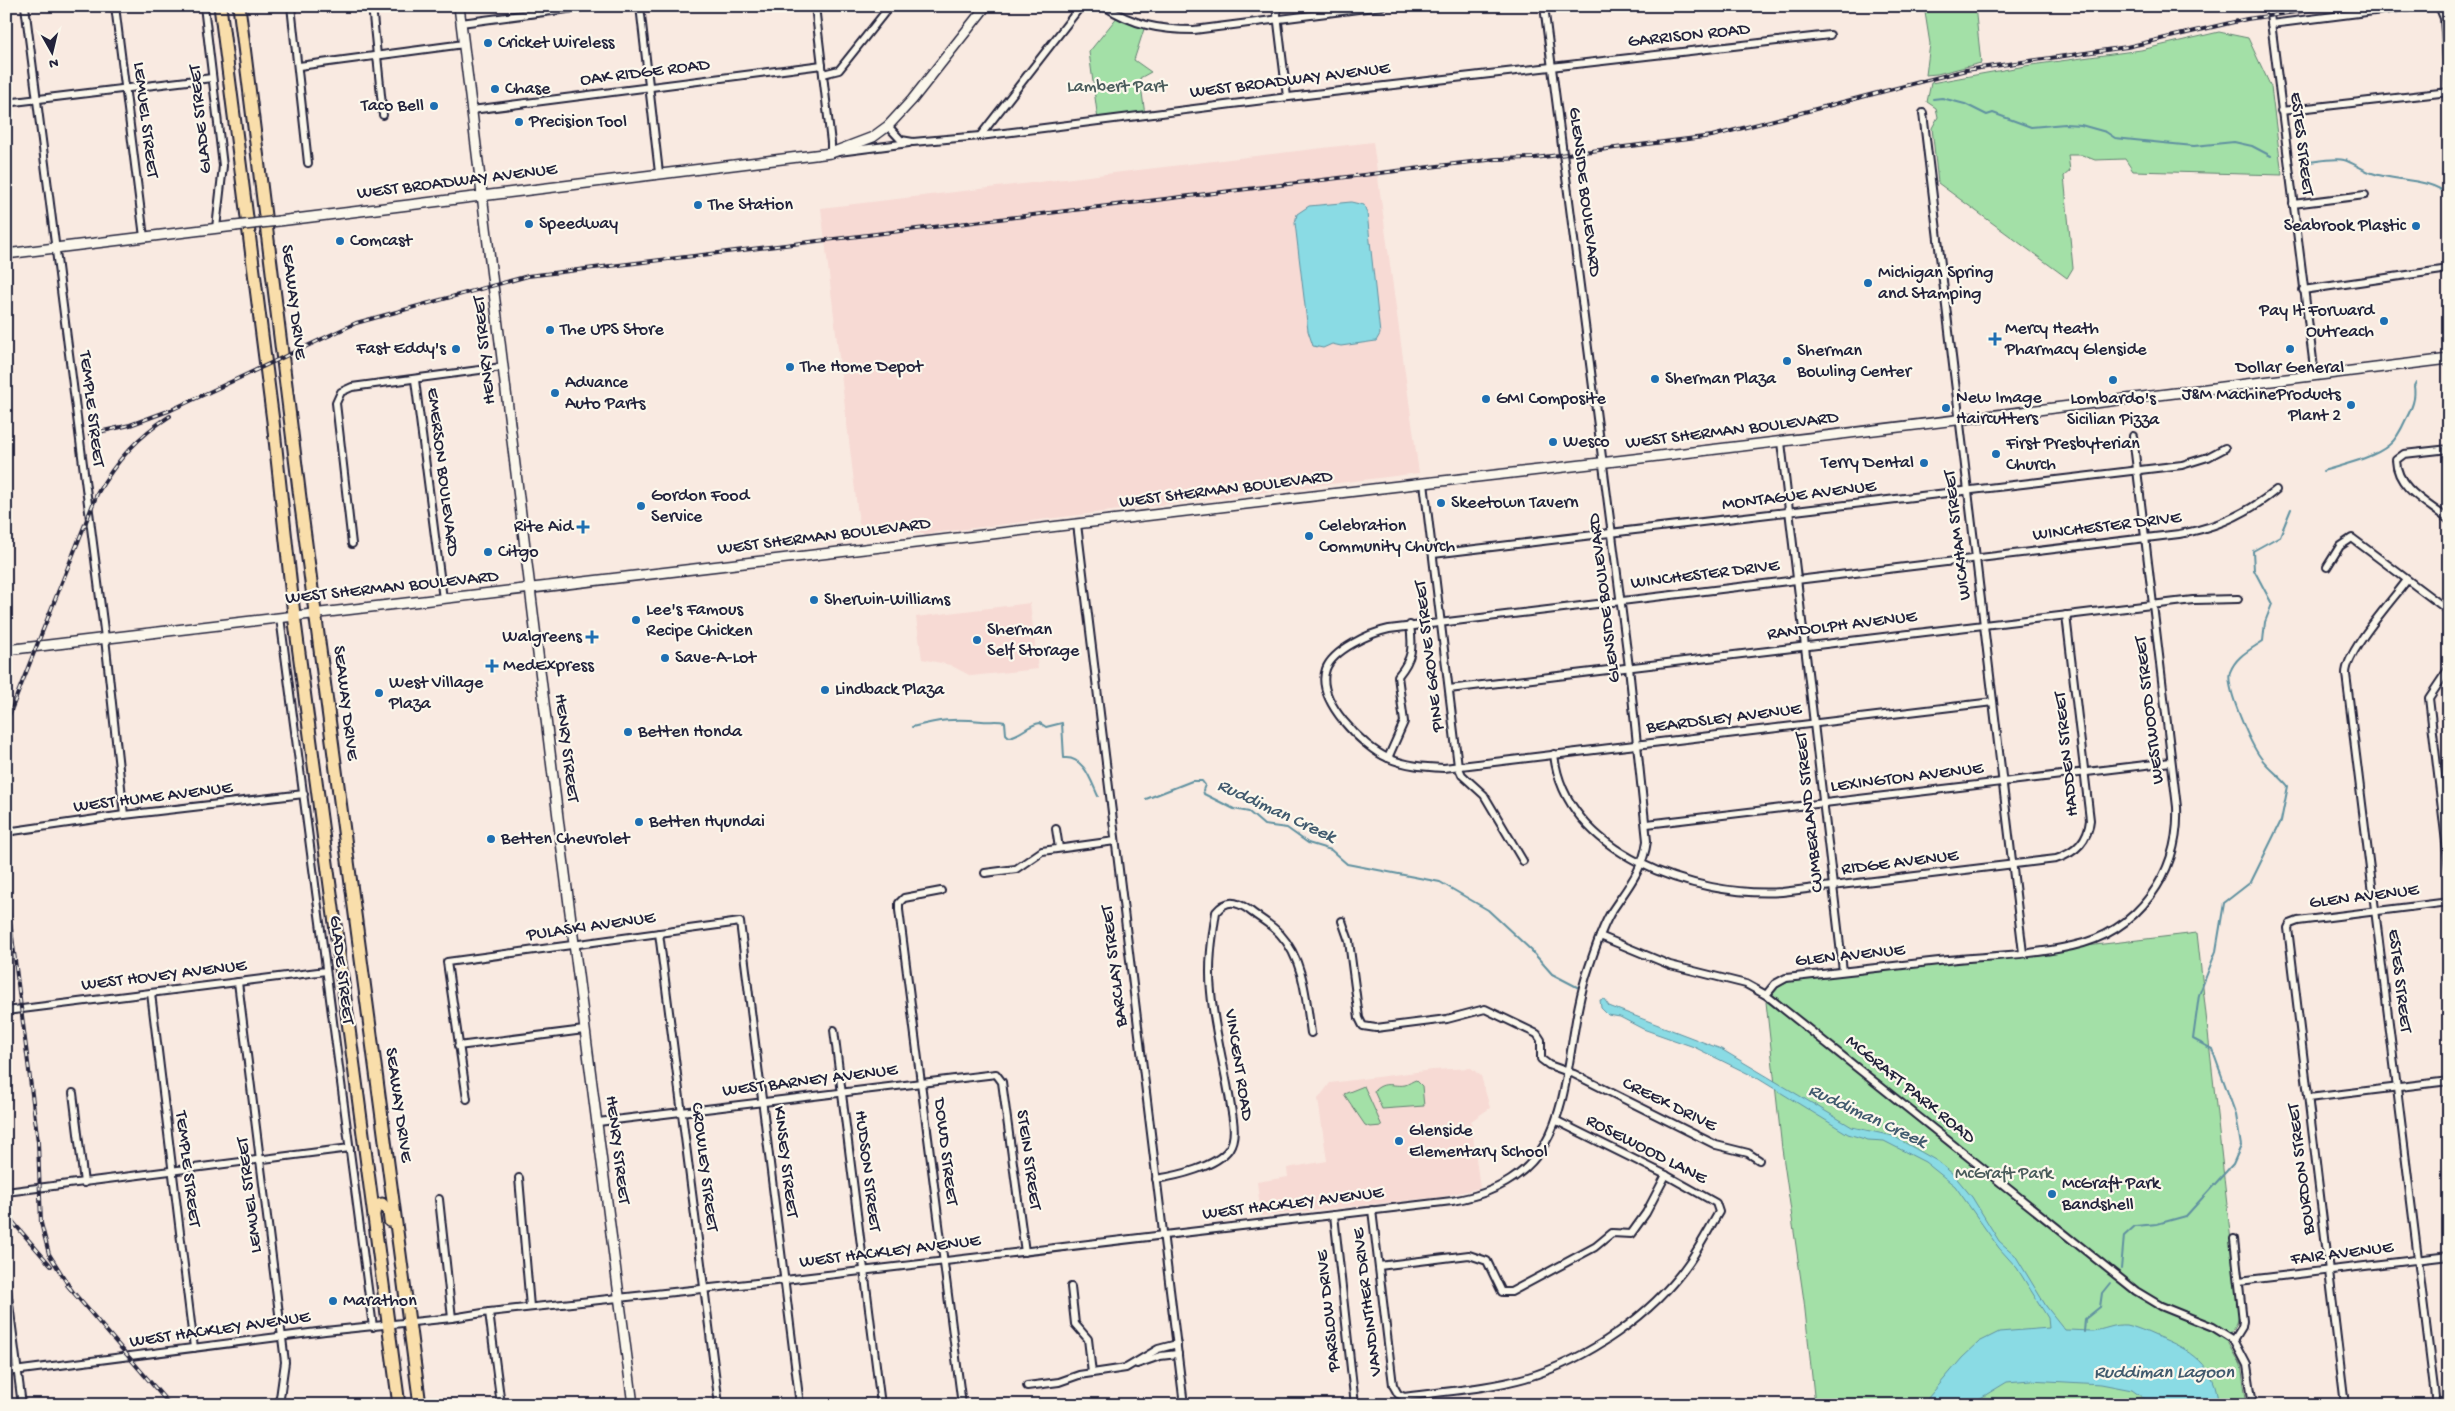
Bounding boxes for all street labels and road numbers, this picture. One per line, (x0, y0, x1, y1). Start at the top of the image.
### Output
street label: GARRISON ROAD (1627, 19, 1752, 53)
street label: OAK RIDGE ROAD (579, 55, 711, 91)
street label: WEST BROADWAY AVENUE (1189, 58, 1392, 104)
street label: LEMUEL STREET (127, 61, 163, 180)
street label: GLADE STREET (185, 62, 217, 175)
street label: ESTES STREET (2284, 91, 2318, 198)
street label: GLENSIDE BOULEVARD (1563, 106, 1605, 278)
street label: WEST BROADWAY AVENUE (356, 159, 559, 205)
street label: SEAWAY DRIVE (276, 243, 311, 361)
street label: HENRY STREET (469, 293, 501, 405)
street label: TEMPLE STREET (73, 349, 109, 469)
street label: EMERSON BOULEVARD (421, 387, 463, 558)
street label: WEST SHERMAN BOULEVARD (1624, 407, 1840, 454)
street label: WEST SHERMAN BOULEVARD (1118, 466, 1334, 513)
street label: WICKHAM STREET (1939, 468, 1976, 601)
street label: MONTAGUE AVENUE (1721, 476, 1878, 516)
street label: WINCHESTER DRIVE (2032, 507, 2183, 547)
street label: GLENSIDE BOULEVARD (1584, 512, 1626, 684)
street label: WEST SHERMAN BOULEVARD (716, 513, 932, 560)
street label: WINCHESTER DRIVE (1630, 555, 1781, 595)
street label: WEST SHERMAN BOULEVARD (284, 566, 500, 610)
street label: PINE GROVE STREET (1410, 578, 1450, 734)
street label: RANDOLPH AVENUE (1766, 606, 1919, 646)
street label: WESTWOOD STREET (2130, 634, 2169, 785)
street label: SEAWAY DRIVE (328, 644, 363, 762)
street label: HADDEN STREET (2050, 689, 2084, 818)
street label: HENRY STREET (549, 692, 583, 805)
street label: BEARDSLEY AVENUE (1644, 699, 1804, 739)
street label: CUMBERLAND STREET (1791, 730, 1829, 893)
street label: LEXINGTON AVENUE (1829, 758, 1985, 798)
street label: WEST HUME AVENUE (72, 778, 234, 818)
street label: RIDGE AVENUE (1840, 845, 1960, 881)
street label: GLEN AVENUE (2308, 880, 2421, 914)
street label: BARCLAY STREET (1097, 903, 1133, 1029)
street label: PULASKI AVENUE (524, 907, 657, 947)
street label: GLADE STREET (324, 914, 358, 1027)
street label: ESTES STREET (2382, 928, 2416, 1035)
street label: GLEN AVENUE (1794, 940, 1907, 972)
street label: WEST HOVEY AVENUE (80, 955, 249, 997)
street label: VINCENT ROAD (1219, 1007, 1257, 1123)
street label: MCGRAFT PARK ROAD (1841, 1031, 1979, 1149)
street label: SEAWAY DRIVE (380, 1046, 417, 1164)
street label: WEST BARNEY AVENUE (721, 1060, 899, 1102)
street label: CREEK DRIVE (1618, 1073, 1720, 1137)
street label: HENRY STREET (600, 1094, 634, 1207)
street label: DOWD STREET (928, 1096, 962, 1208)
street label: CROWLEY STREET (686, 1101, 722, 1234)
street label: BOURDON STREET (2283, 1101, 2321, 1237)
street label: KINSEY STREET (768, 1105, 802, 1220)
street label: TEMPLE STREET (169, 1109, 205, 1229)
street label: HUDSON STREET (849, 1109, 885, 1234)
street label: STEIN STREET (1011, 1109, 1046, 1212)
street label: ROSEWOOD LANE (1582, 1110, 1711, 1190)
street label: LEMUEL STREET (232, 1135, 268, 1254)
street label: WEST HACKLEY AVENUE (1201, 1182, 1385, 1226)
street label: VANDINTHER DRIVE (1348, 1226, 1388, 1378)
street label: WEST HACKLEY AVENUE (798, 1230, 982, 1274)
street label: FAIR AVENUE (2289, 1237, 2395, 1271)
street label: PARSLOW DRIVE (1312, 1248, 1346, 1374)
street label: WEST HACKLEY AVENUE (128, 1307, 312, 1353)

